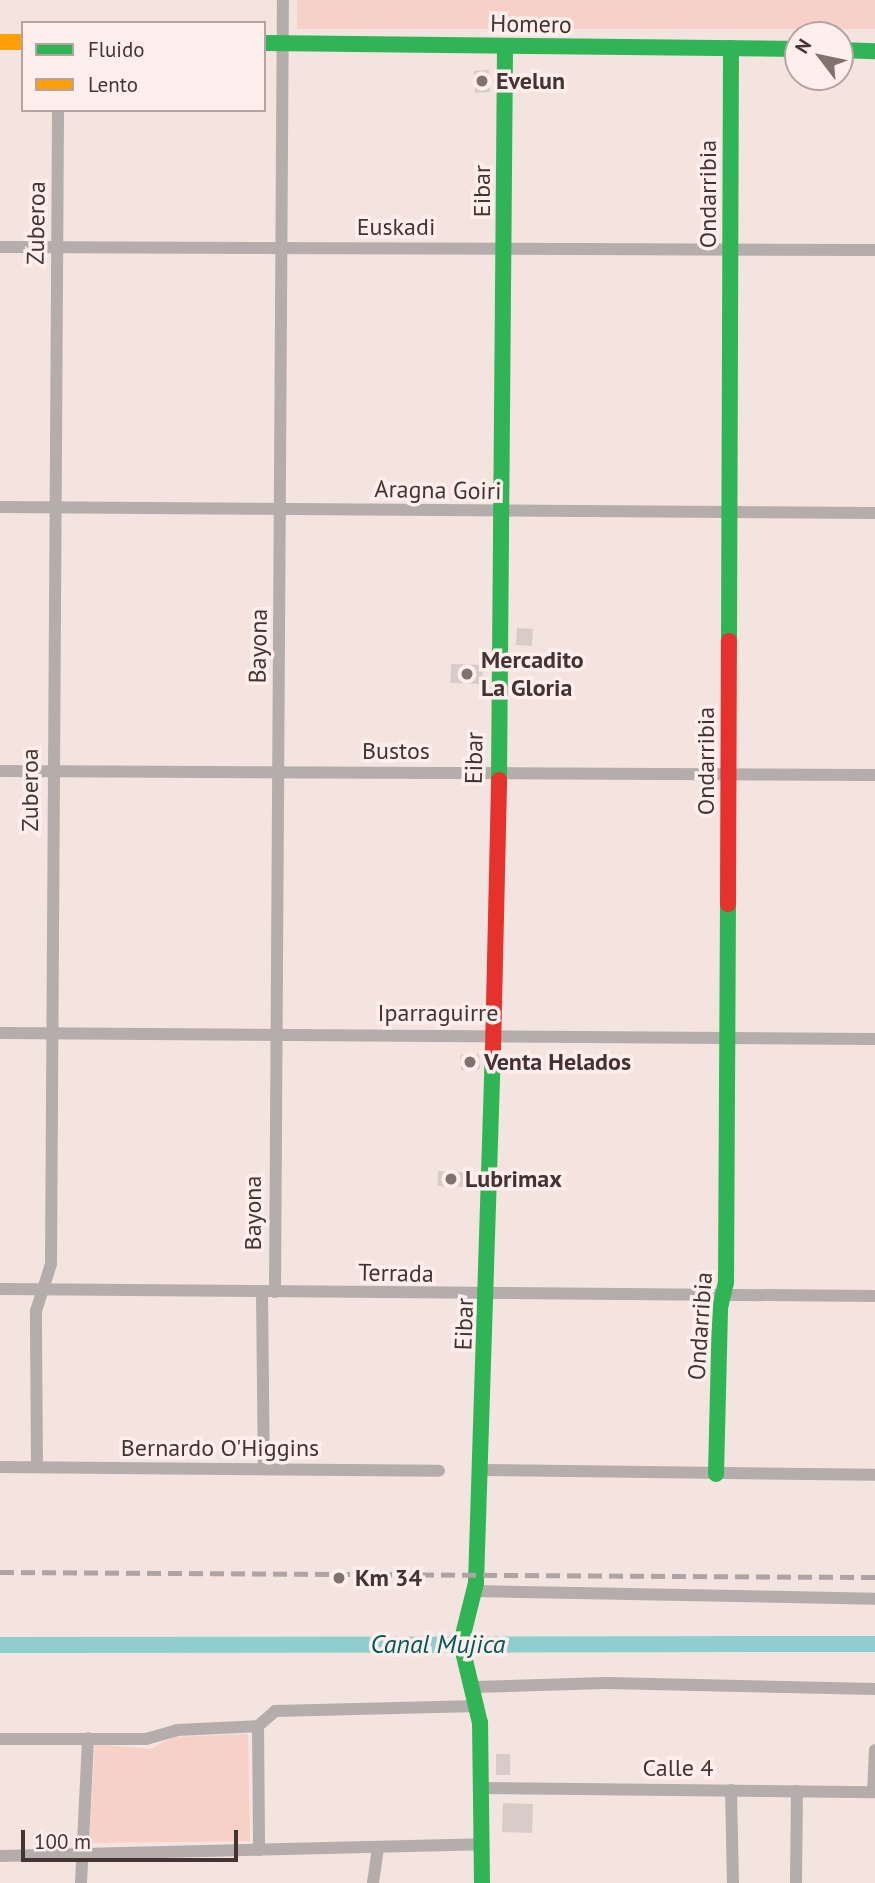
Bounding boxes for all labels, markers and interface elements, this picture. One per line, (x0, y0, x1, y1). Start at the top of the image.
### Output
street label: Homero (490, 9, 572, 39)
legend (21, 21, 266, 112)
north arrow (784, 21, 854, 91)
text: N (789, 34, 816, 58)
text: Fluido (88, 36, 145, 63)
place label: Evelun (496, 67, 565, 95)
text: Lento (88, 71, 138, 98)
marker: Evelun (474, 73, 490, 89)
street label: Ondarribia (694, 140, 722, 248)
street label: Eibar (468, 165, 496, 217)
street label: Zuberoa (21, 181, 51, 265)
street label: Euskadi (357, 213, 435, 241)
street label: Aragna Goiri (374, 474, 502, 506)
street label: Bayona (243, 608, 273, 684)
place label: Mercadito La Gloria (481, 646, 584, 702)
marker: Mercadito La Gloria (459, 666, 475, 682)
street label: Ondarribia (692, 707, 720, 815)
street label: Eibar (459, 732, 489, 784)
street label: Bustos (362, 737, 430, 765)
street label: Zuberoa (16, 748, 44, 832)
street label: Iparraguirre (378, 999, 498, 1027)
place label: Venta Helados (484, 1048, 631, 1076)
marker: Venta Helados (462, 1054, 478, 1070)
place label: Lubrimax (465, 1165, 562, 1193)
marker: Lubrimax (443, 1171, 459, 1187)
street label: Bayona (239, 1176, 267, 1250)
street label: Terrada (358, 1258, 434, 1288)
street label: Ondarribia (682, 1271, 718, 1381)
street label: Eibar (449, 1297, 479, 1351)
street label: Bernardo O'Higgins (121, 1434, 319, 1462)
place label: Km 34 (355, 1564, 422, 1592)
marker: Km 34 (329, 1568, 349, 1588)
water label: Canal Mujica (371, 1628, 505, 1660)
street label: Calle 4 (643, 1754, 713, 1782)
scale bar (24, 1816, 242, 1860)
text: 100 m (34, 1828, 91, 1855)

